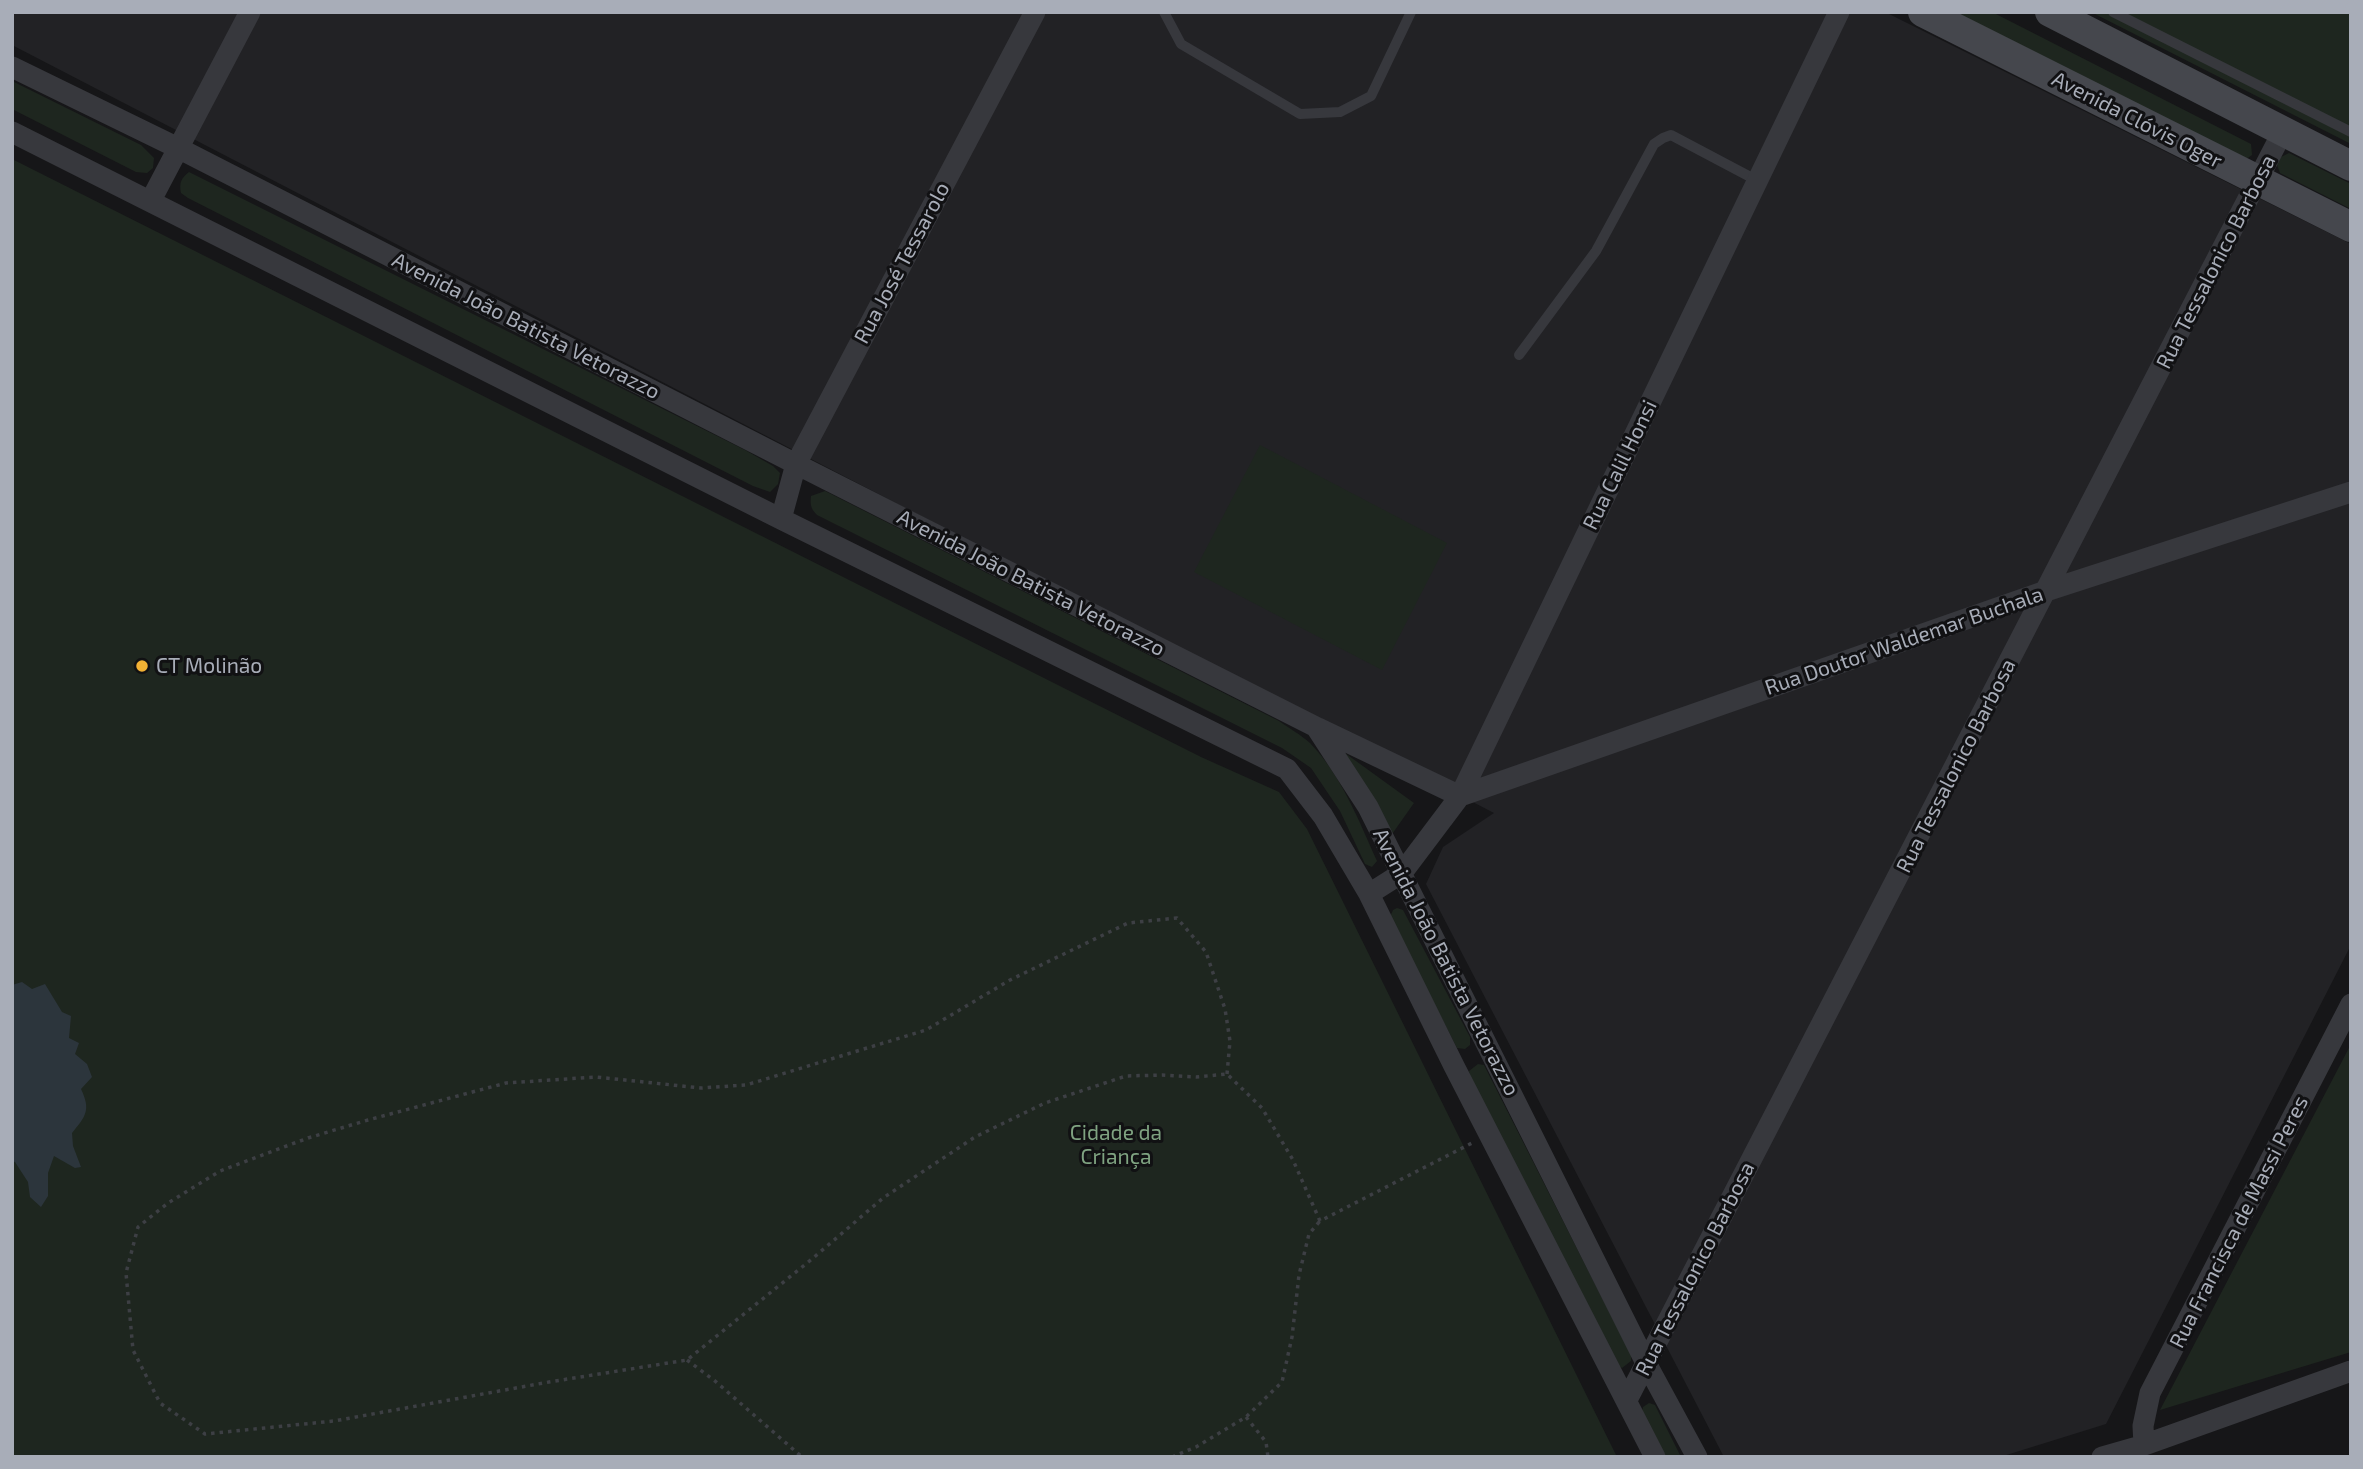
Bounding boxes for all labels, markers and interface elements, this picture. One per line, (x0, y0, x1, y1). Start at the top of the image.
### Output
street label: Avenida Clóvis Oger (2048, 66, 2226, 174)
street label: Rua Tessalonico Barbosa (2151, 151, 2281, 373)
street label: Rua José Tessarolo (849, 178, 955, 348)
street label: Avenida João Batista Vetorazzo (388, 247, 664, 405)
street label: Rua Calil Honsi (1578, 396, 1662, 534)
street label: Avenida João Batista Vetorazzo (893, 504, 1169, 662)
street label: Rua Doutor Waldemar Buchala (1762, 581, 2046, 701)
place label: CT Molinão (156, 653, 262, 679)
street label: Rua Tessalonico Barbosa (1891, 655, 2021, 877)
marker: CT Molinão (134, 658, 150, 674)
street label: Avenida João Batista Vetorazzo (1367, 824, 1525, 1100)
street label: Rua Francisca de Massi Peres (2164, 1092, 2314, 1352)
park label: Cidade da Criança (1070, 1120, 1162, 1170)
street label: Rua Tessalonico Barbosa (1630, 1158, 1760, 1380)

